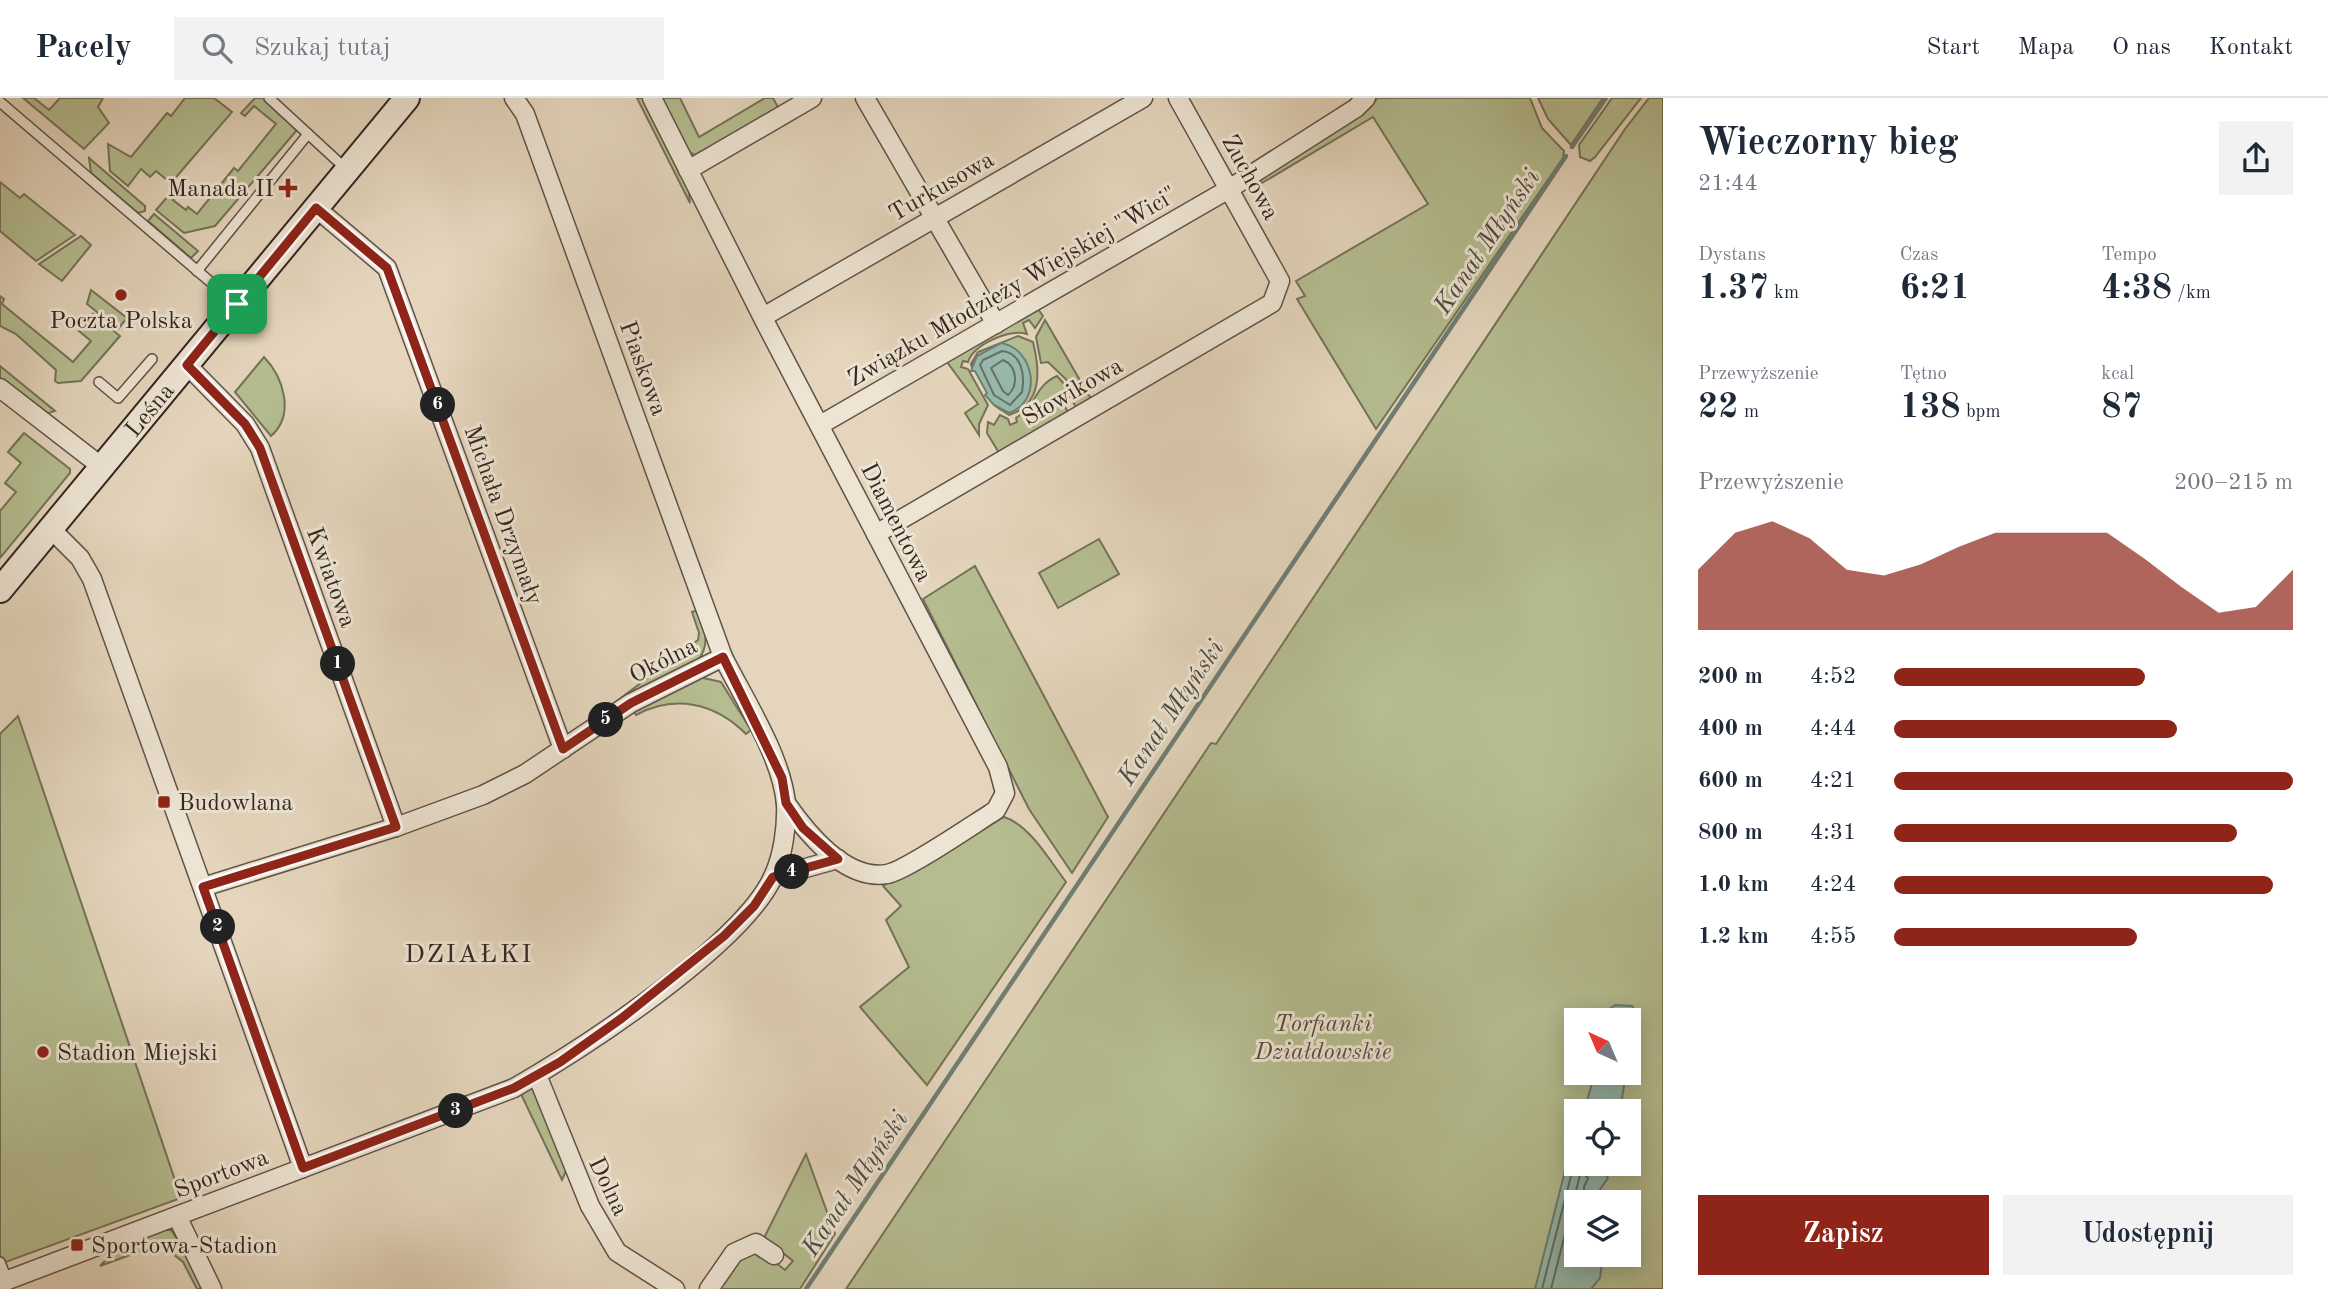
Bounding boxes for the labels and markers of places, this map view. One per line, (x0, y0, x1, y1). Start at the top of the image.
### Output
place label: Manada II (167, 178, 274, 202)
marker: Manada II (280, 180, 296, 196)
pin (207, 274, 267, 334)
marker: Poczta Polska (113, 287, 129, 303)
place label: Poczta Polska (49, 310, 193, 334)
pin: 6 (420, 388, 456, 422)
pin: 1 (320, 646, 356, 682)
pin: 5 (588, 702, 624, 738)
place label: Budowlana (178, 792, 293, 816)
marker: Budowlana (156, 794, 172, 810)
pin: 4 (774, 854, 810, 890)
pin: 2 (200, 910, 235, 944)
place label: Stadion Miejski (57, 1042, 217, 1066)
marker: Stadion Miejski (35, 1044, 51, 1060)
pin: 3 (438, 1094, 474, 1128)
place label: Sportowa-Stadion (91, 1235, 278, 1259)
marker: Sportowa-Stadion (69, 1237, 85, 1253)

